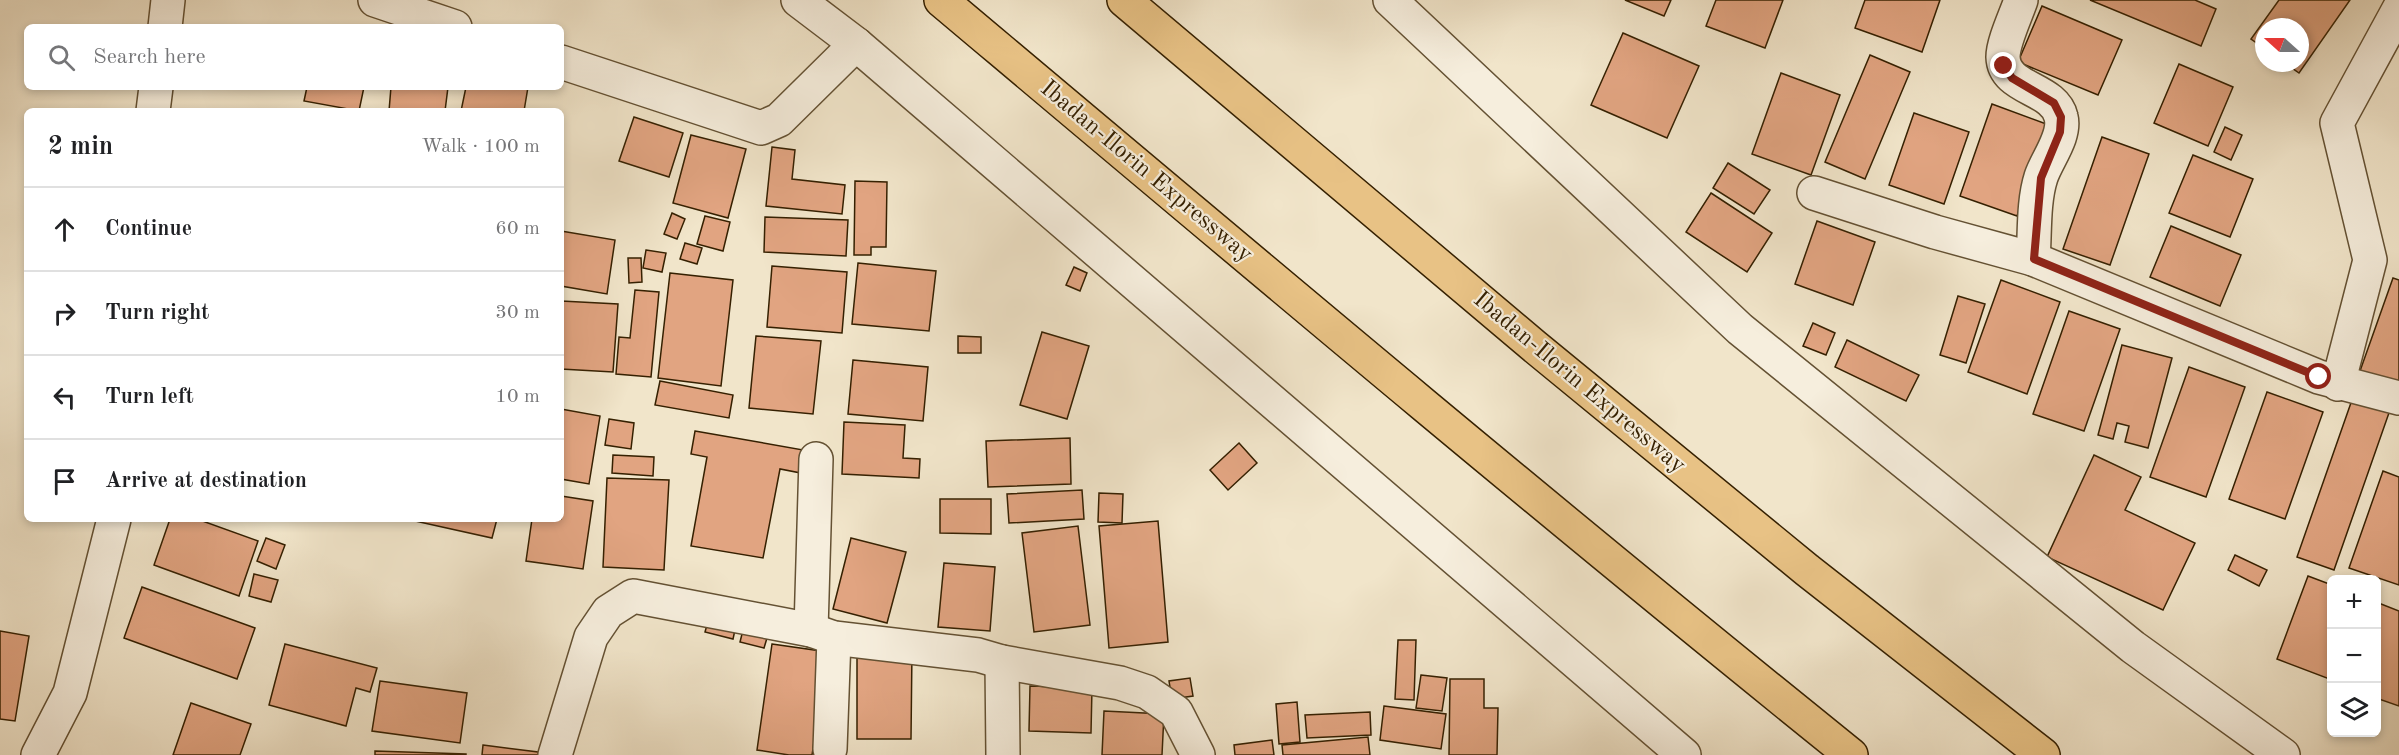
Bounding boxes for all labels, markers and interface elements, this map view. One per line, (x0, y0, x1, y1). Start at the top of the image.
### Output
north arrow (2255, 18, 2309, 72)
search box (24, 24, 564, 90)
icon: search (45, 41, 78, 74)
text: Search here (93, 46, 206, 68)
route end (1990, 52, 2016, 78)
street label: Ibadan-Ilorin Expressway (1035, 76, 1257, 268)
text: 2 min (48, 134, 113, 160)
text: Walk · 100 m (421, 137, 540, 157)
icon: ahead (48, 213, 81, 246)
text: Continue (105, 218, 192, 240)
text: 60 m (495, 219, 540, 239)
street label: Ibadan-Ilorin Expressway (1468, 287, 1690, 479)
icon: right (48, 297, 81, 330)
text: Turn right (105, 302, 209, 324)
text: 30 m (495, 303, 540, 323)
route start (2305, 363, 2331, 389)
icon: left (48, 381, 81, 414)
text: Turn left (105, 386, 194, 408)
text: 10 m (495, 387, 540, 407)
icon: arrive (48, 465, 81, 498)
text: Arrive at destination (105, 470, 307, 492)
map controls (2327, 575, 2381, 737)
button: + (2327, 575, 2381, 629)
button: − (2327, 629, 2381, 683)
button: layers (2327, 683, 2381, 737)

